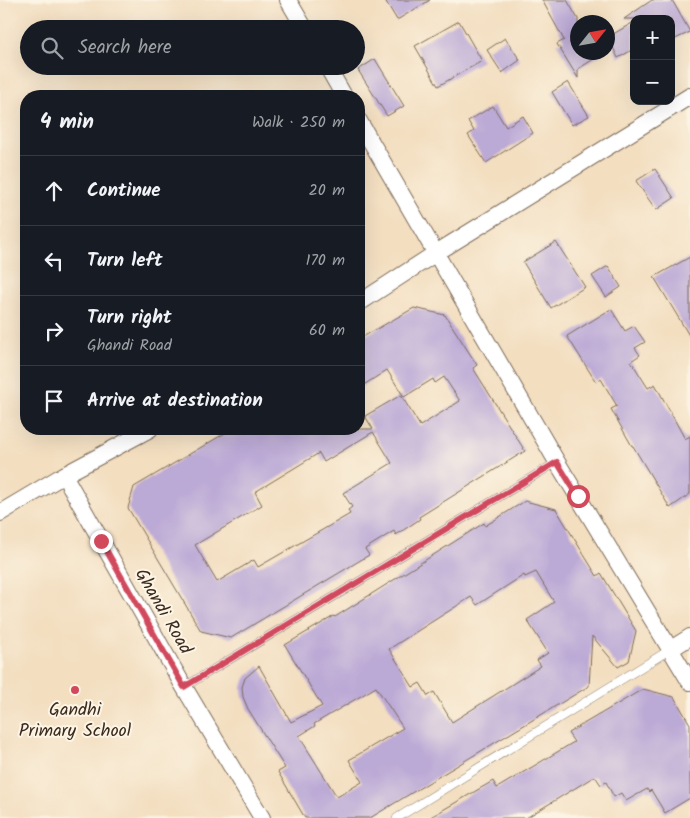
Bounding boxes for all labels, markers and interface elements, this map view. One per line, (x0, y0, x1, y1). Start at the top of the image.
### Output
north arrow (570, 15, 615, 60)
map controls (630, 15, 675, 105)
button: + (630, 15, 675, 60)
search box (20, 20, 365, 75)
text: Search here (78, 33, 172, 63)
icon: search (38, 34, 66, 62)
button: − (630, 60, 675, 105)
text: 4 min (40, 106, 94, 139)
text: Walk · 250 m (252, 110, 345, 135)
text: Continue (87, 176, 160, 206)
icon: ahead (40, 177, 68, 205)
text: 20 m (309, 178, 345, 203)
text: Turn left (87, 246, 162, 276)
icon: left (40, 247, 68, 275)
text: 170 m (305, 248, 345, 273)
text: Turn right (87, 303, 172, 333)
icon: right (40, 317, 68, 345)
text: 60 m (309, 318, 345, 343)
text: Ghandi Road (87, 333, 172, 358)
text: Arrive at destination (87, 386, 263, 416)
icon: arrive (40, 387, 68, 415)
route start (567, 485, 590, 508)
route end (90, 530, 113, 553)
street label: Ghandi Road (126, 563, 200, 661)
marker: Gandhi Primary School (69, 684, 81, 696)
place label: Gandhi Primary School (19, 696, 132, 746)

